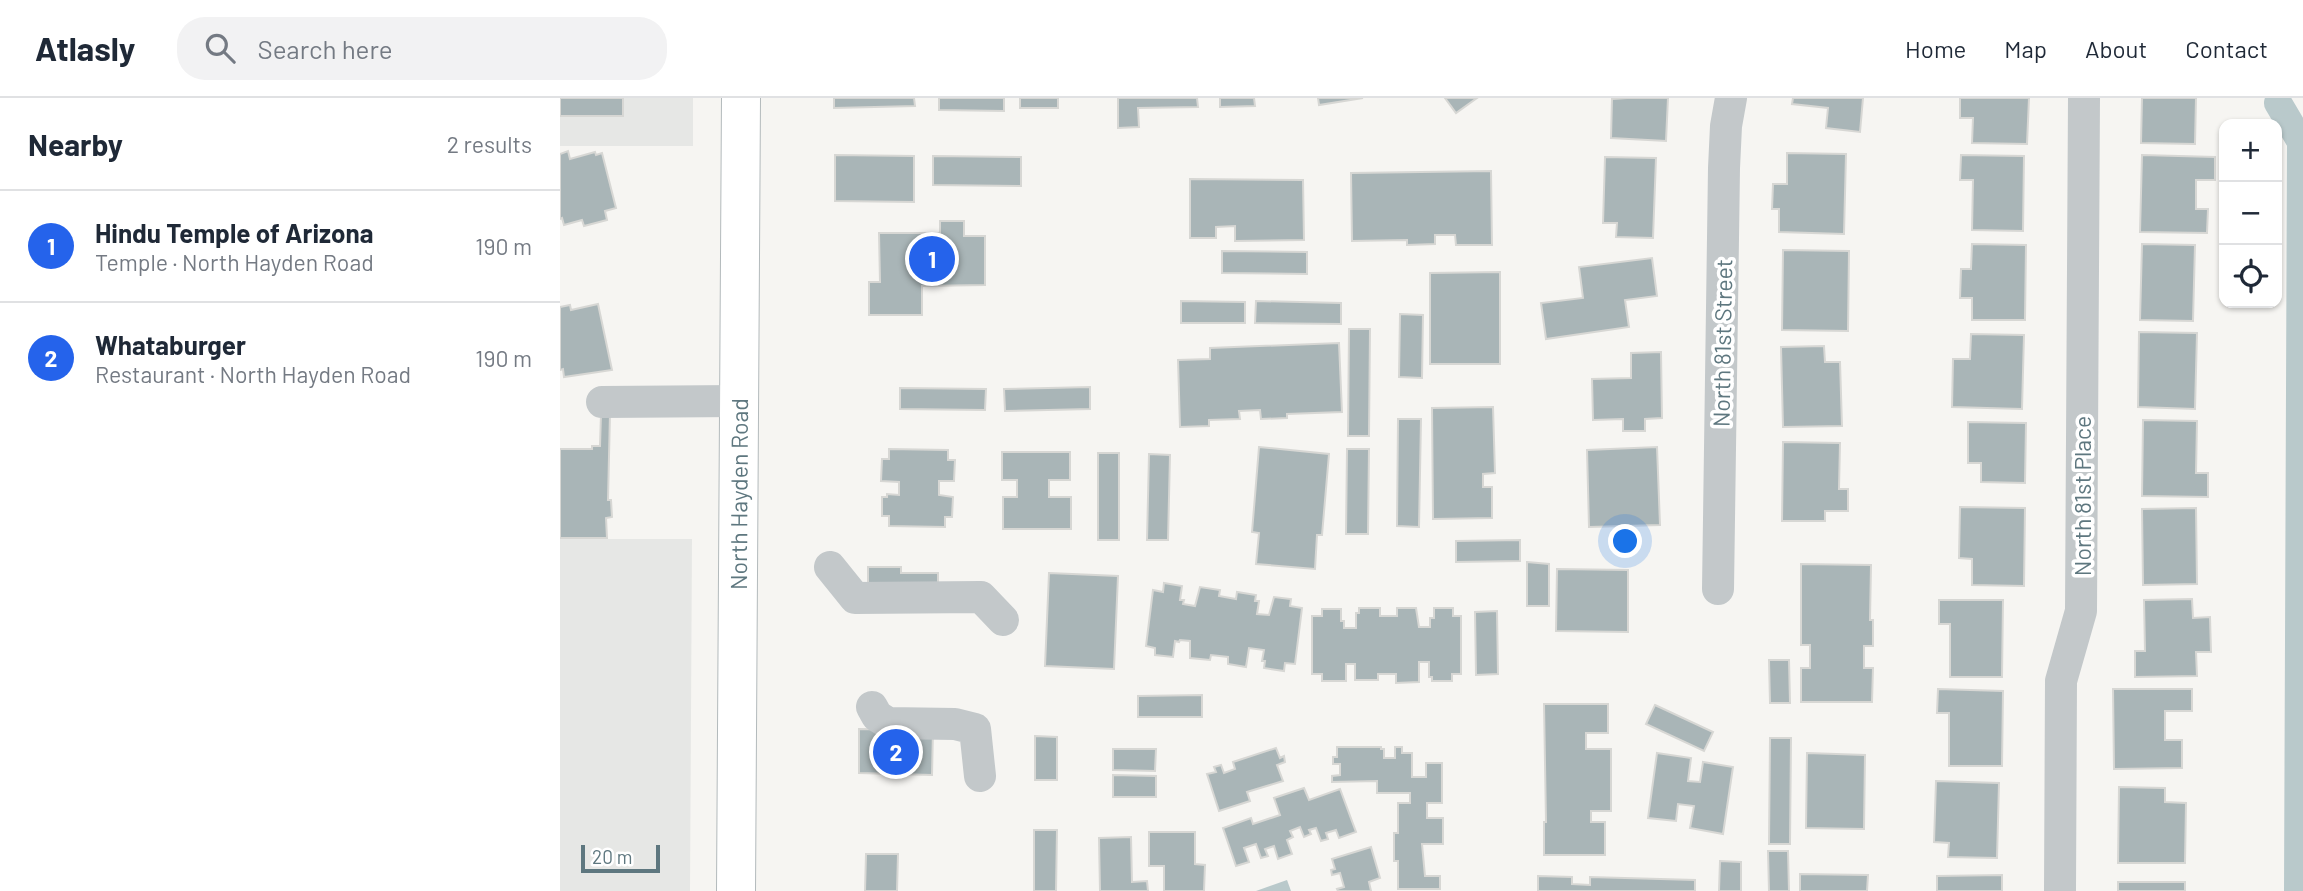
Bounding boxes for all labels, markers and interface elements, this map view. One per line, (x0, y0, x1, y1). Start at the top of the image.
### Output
search box (177, 17, 667, 80)
text: Atlasly (35, 28, 135, 68)
icon: search (201, 29, 239, 67)
text: Search here (257, 33, 393, 64)
text: Home (1905, 34, 1966, 63)
text: Map (2004, 34, 2047, 63)
text: About (2085, 34, 2147, 63)
text: Contact (2185, 34, 2268, 63)
map controls (2219, 119, 2282, 308)
button: + (2219, 119, 2282, 182)
text: Nearby (28, 126, 123, 162)
text: 2 results (447, 130, 532, 158)
button: − (2219, 182, 2282, 245)
text: Hindu Temple of Arizona (95, 217, 373, 248)
text: 1 (47, 232, 55, 260)
text: 190 m (475, 232, 532, 260)
pin: 1 (909, 233, 955, 285)
button: locate (2219, 245, 2282, 308)
text: Temple · North Hayden Road (95, 248, 374, 276)
street label: North 81st Street (1707, 259, 1737, 427)
text: Whataburger (95, 329, 246, 360)
text: 2 (45, 344, 57, 372)
text: 190 m (475, 344, 532, 372)
text: Restaurant · North Hayden Road (95, 360, 411, 388)
street label: North Hayden Road (724, 398, 753, 590)
street label: North 81st Place (2068, 416, 2096, 576)
your location (1608, 524, 1642, 558)
pin: 2 (873, 726, 919, 778)
scale bar (581, 842, 660, 874)
text: 20 m (592, 845, 632, 868)

